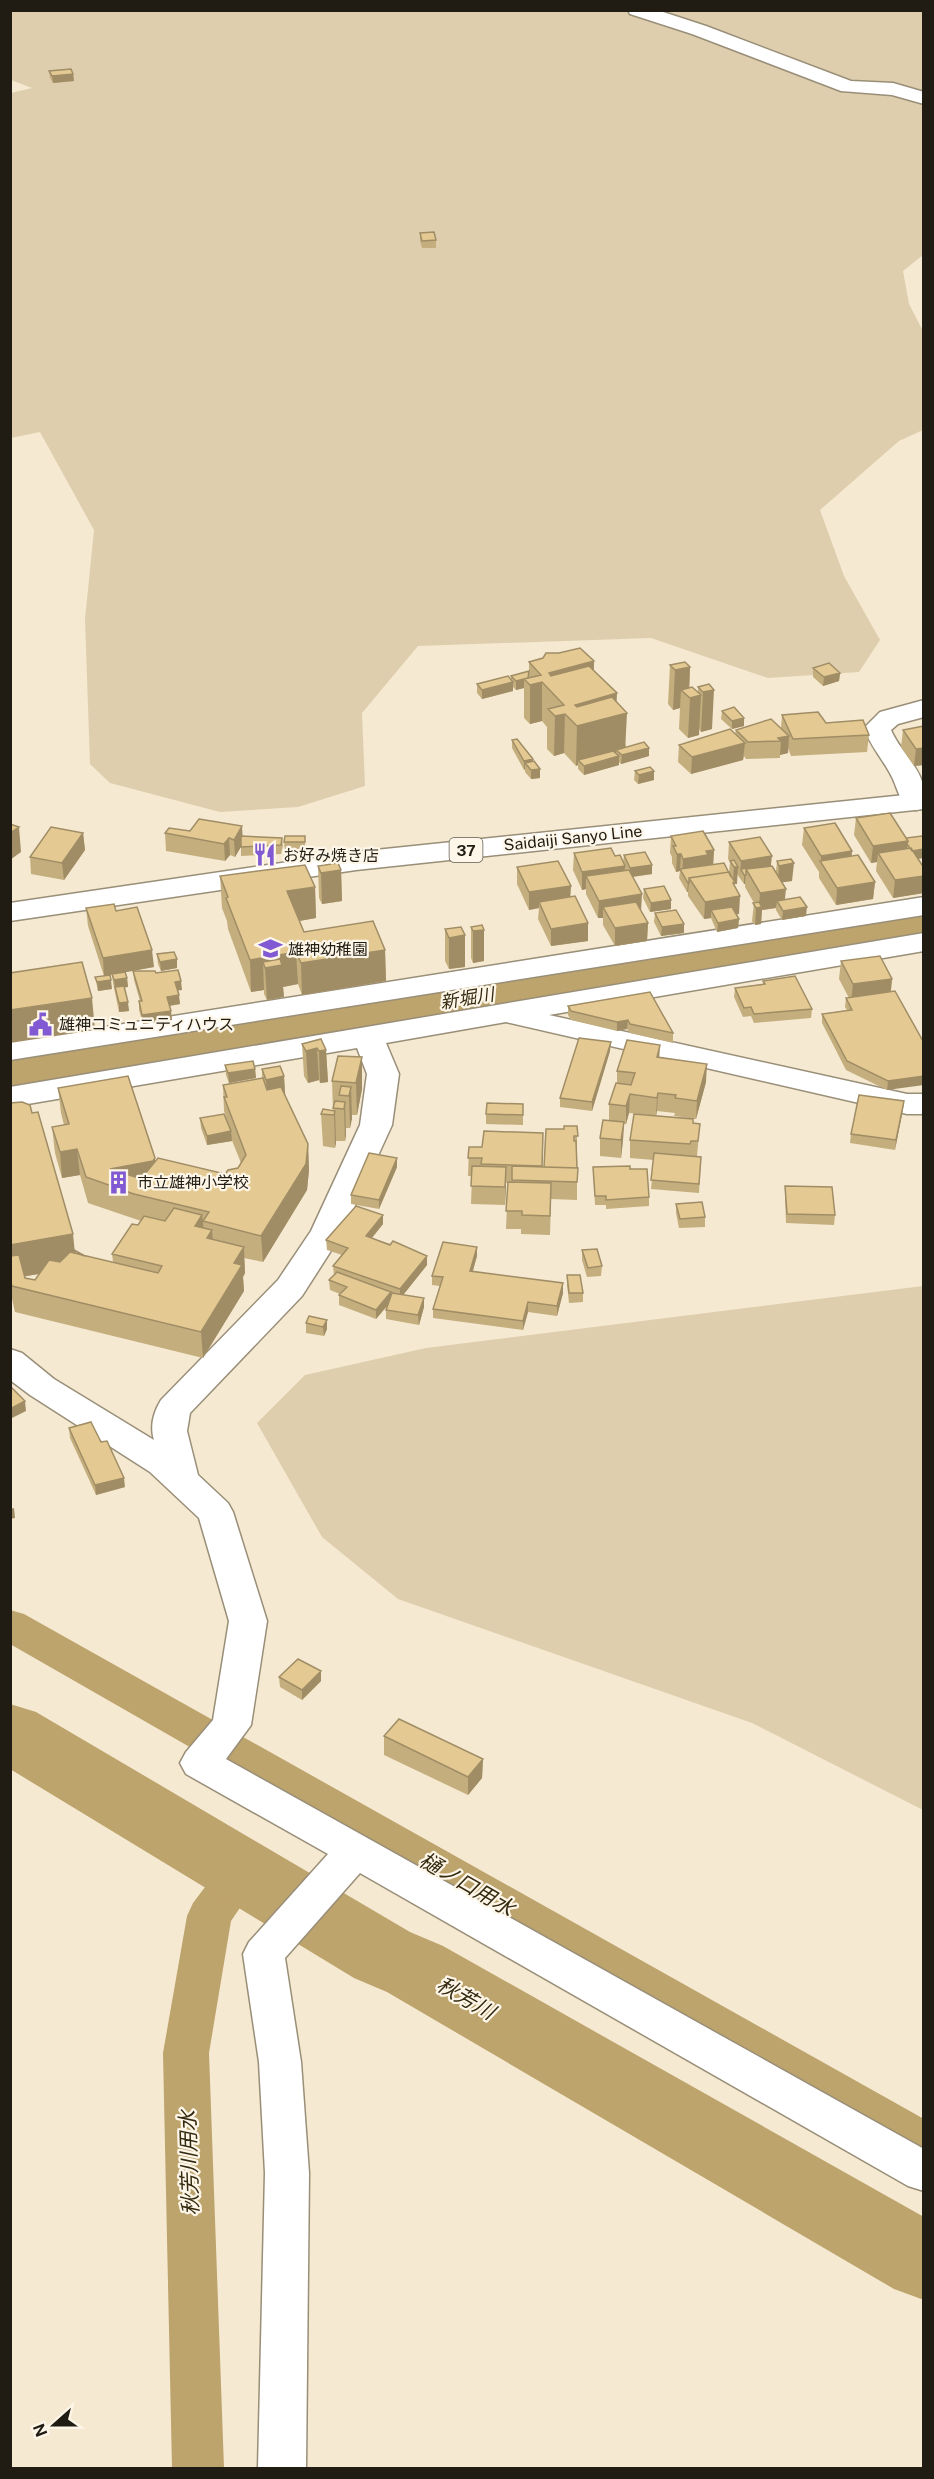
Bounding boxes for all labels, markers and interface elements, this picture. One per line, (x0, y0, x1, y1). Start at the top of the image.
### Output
street label: Saidaiji Sanyo Line (503, 821, 643, 855)
road number: 37 (450, 838, 482, 862)
restaurant icon: お好み焼き店 (252, 842, 278, 868)
place label: お好み焼き店 (283, 846, 379, 865)
school or university icon: 雄神幼稚園 (257, 936, 283, 962)
place label: 雄神幼稚園 (288, 940, 368, 959)
water label: 新堀川 (439, 983, 497, 1013)
public building icon: 雄神コミュニティハウス (28, 1011, 54, 1037)
place label: 雄神コミュニティハウス (59, 1015, 234, 1034)
building icon: 市立雄神小学校 (106, 1169, 132, 1195)
place label: 市立雄神小学校 (137, 1173, 249, 1192)
water label: 樋ノ口用水 (415, 1847, 520, 1922)
water label: 秋芳川 (432, 1971, 501, 2026)
water label: 秋芳川用水 (175, 2108, 203, 2216)
north arrow (24, 2395, 84, 2455)
text: N (29, 2421, 52, 2439)

